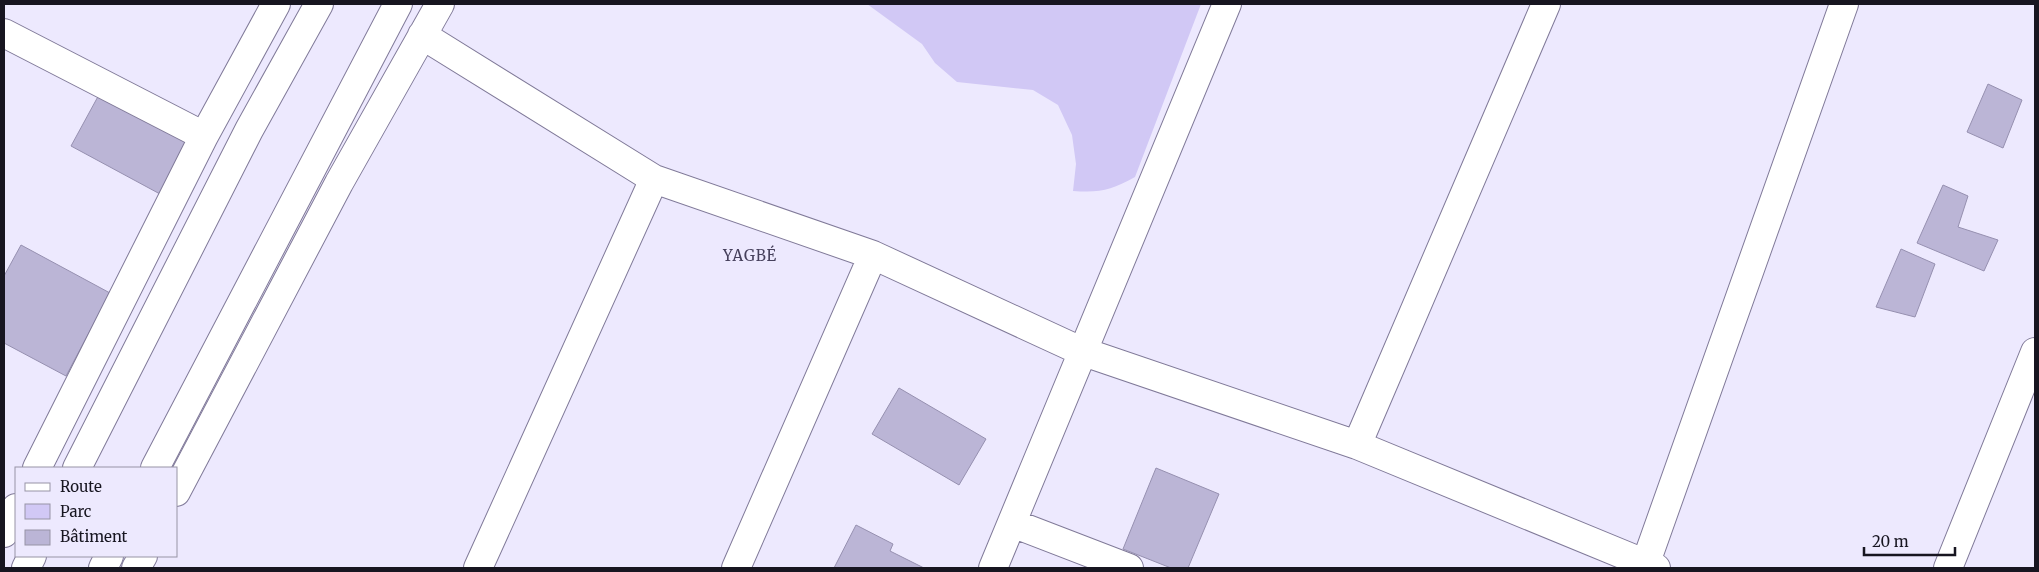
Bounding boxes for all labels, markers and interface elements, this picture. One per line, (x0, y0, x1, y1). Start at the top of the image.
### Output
district label: YAGBÉ (722, 245, 777, 265)
legend (15, 467, 178, 557)
text: Route (60, 477, 102, 496)
text: Parc (60, 502, 92, 521)
scale bar (1864, 524, 1955, 556)
text: Bâtiment (60, 527, 128, 546)
text: 20 m (1872, 532, 1909, 551)

